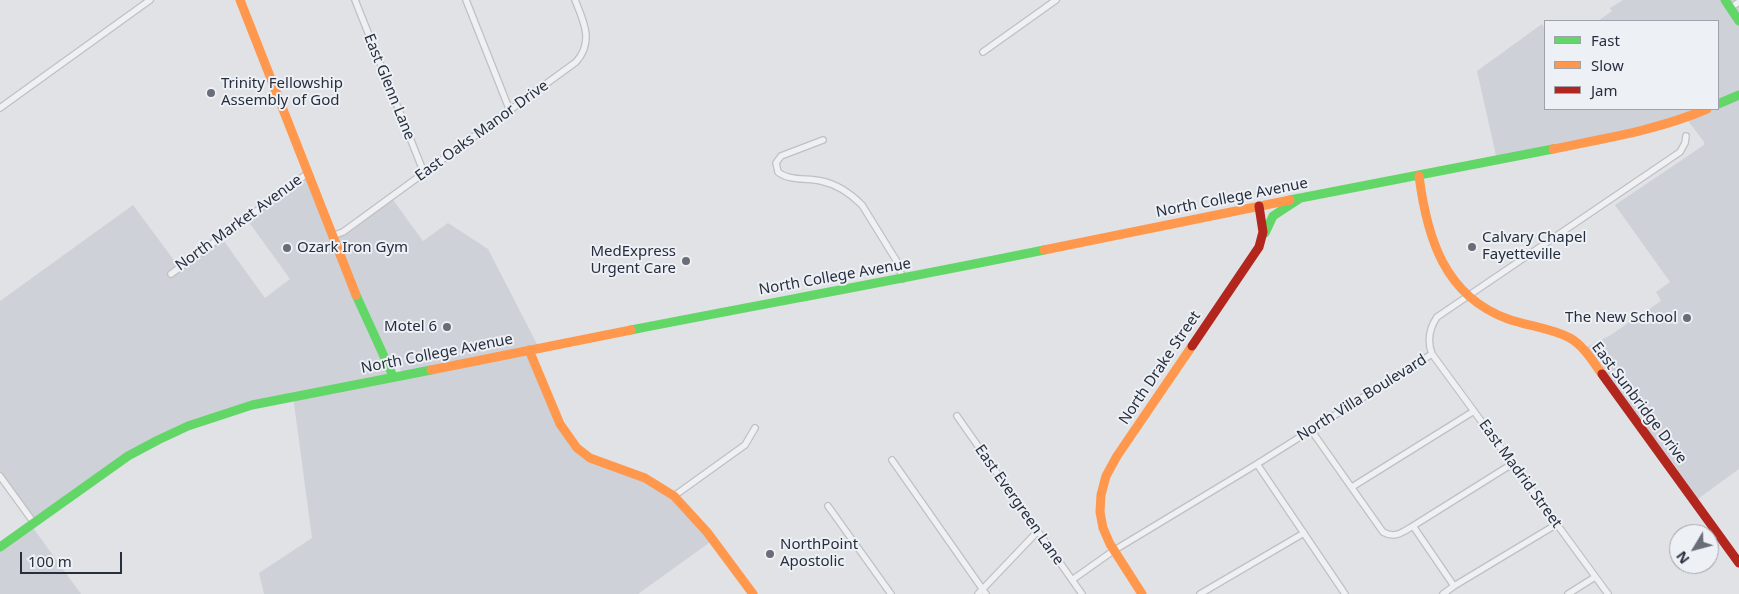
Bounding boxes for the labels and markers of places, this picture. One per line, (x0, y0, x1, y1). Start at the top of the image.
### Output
place label: Trinity Fellowship Assembly of God (221, 75, 343, 110)
marker: Trinity Fellowship Assembly of God (205, 87, 217, 99)
place label: Calvary Chapel Fayetteville (1482, 229, 1586, 264)
place label: Ozark Iron Gym (297, 239, 408, 257)
marker: Calvary Chapel Fayetteville (1466, 241, 1478, 253)
marker: Ozark Iron Gym (281, 242, 293, 254)
place label: MedExpress Urgent Care (590, 243, 676, 278)
marker: MedExpress Urgent Care (680, 255, 692, 267)
place label: The New School (1565, 309, 1677, 327)
marker: The New School (1681, 312, 1693, 324)
place label: Motel 6 (384, 318, 437, 336)
marker: Motel 6 (441, 321, 453, 333)
place label: NorthPoint Apostolic (780, 536, 858, 571)
marker: NorthPoint Apostolic (764, 548, 776, 560)

